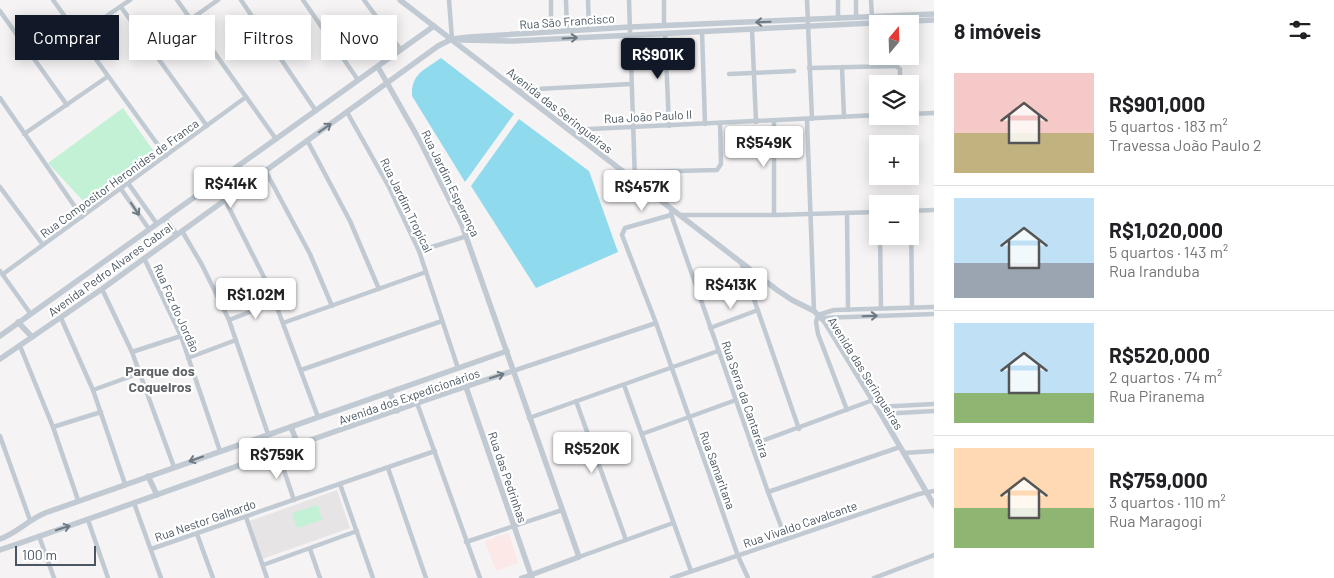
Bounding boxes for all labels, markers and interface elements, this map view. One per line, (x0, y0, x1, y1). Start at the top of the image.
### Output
street label: Rua São Francisco (519, 11, 615, 31)
chip: Comprar (15, 15, 119, 60)
chip: Alugar (129, 15, 215, 60)
chip: Filtros (225, 15, 311, 60)
chip: Novo (321, 15, 397, 60)
north arrow (869, 15, 919, 65)
map controls (869, 15, 919, 245)
icon: filters (1286, 16, 1314, 44)
one-way arrow (755, 17, 771, 26)
text: 8 imóveis (954, 18, 1041, 43)
one-way arrow (562, 33, 578, 42)
pin: R$901K (617, 38, 699, 80)
text: R$901K (632, 44, 684, 63)
street label: Avenida das Seringueiras (504, 64, 616, 156)
button: layers (869, 75, 919, 125)
text: R$901,000 (1109, 91, 1205, 116)
icon: home (994, 93, 1054, 153)
street label: Rua João Paulo II (604, 107, 692, 125)
street label: Rua Compositor Heronides de Franca (37, 116, 201, 240)
text: 5 quartos · 183 m² (1109, 116, 1228, 135)
one-way arrow (318, 123, 332, 133)
pin: R$549K (723, 126, 805, 168)
street label: Rua Jardim Esperança (419, 127, 483, 239)
text: R$549K (736, 132, 792, 151)
button: + (869, 135, 919, 185)
text: Travessa João Paulo 2 (1109, 135, 1262, 154)
street label: Rua Jardim Tropical (378, 155, 436, 255)
pin: R$414K (190, 166, 272, 209)
pin: R$457K (601, 170, 683, 212)
text: R$414K (205, 173, 257, 192)
text: R$457K (614, 176, 670, 195)
button: − (869, 195, 919, 245)
one-way arrow (130, 202, 140, 216)
text: R$1,020,000 (1109, 217, 1223, 242)
icon: home (994, 218, 1054, 278)
street label: Avenida Pedro Alvares Cabral (45, 219, 175, 319)
text: 5 quartos · 143 m² (1109, 242, 1228, 261)
text: Rua Iranduba (1109, 261, 1200, 280)
street label: Rua Foz do Jordão (151, 262, 203, 354)
pin: R$413K (690, 268, 772, 310)
text: R$413K (705, 274, 757, 293)
pin: R$1.02M (210, 278, 302, 320)
text: R$1.02M (227, 284, 285, 303)
one-way arrow (861, 311, 877, 321)
street label: Avenida das Seringueiras (826, 314, 907, 432)
street label: Rua Serra da Cantareira (719, 339, 773, 459)
text: R$520,000 (1109, 342, 1210, 367)
icon: home (994, 343, 1054, 403)
district label: Parque dos Coqueiros (125, 362, 195, 395)
street label: Avenida dos Expedicionários (337, 365, 482, 427)
text: 2 quartos · 74 m² (1109, 367, 1222, 386)
one-way arrow (489, 371, 505, 381)
text: Rua Piranema (1109, 386, 1205, 405)
street label: Rua Samaritana (697, 429, 739, 511)
street label: Rua das Pedrinhas (486, 430, 530, 525)
pin: R$520K (551, 432, 633, 474)
pin: R$759K (236, 438, 318, 480)
text: R$520K (564, 438, 620, 457)
text: R$759K (250, 444, 304, 463)
one-way arrow (189, 455, 204, 464)
text: R$759,000 (1109, 467, 1208, 492)
icon: home (994, 468, 1054, 528)
text: 3 quartos · 110 m² (1109, 492, 1226, 511)
street label: Rua Nestor Galhardo (153, 496, 257, 544)
street label: Rua Vivaldo Cavalcante (741, 498, 859, 550)
text: Rua Maragogi (1109, 511, 1202, 530)
one-way arrow (54, 523, 70, 533)
scale bar (15, 543, 96, 566)
text: 100 m (22, 546, 57, 563)

